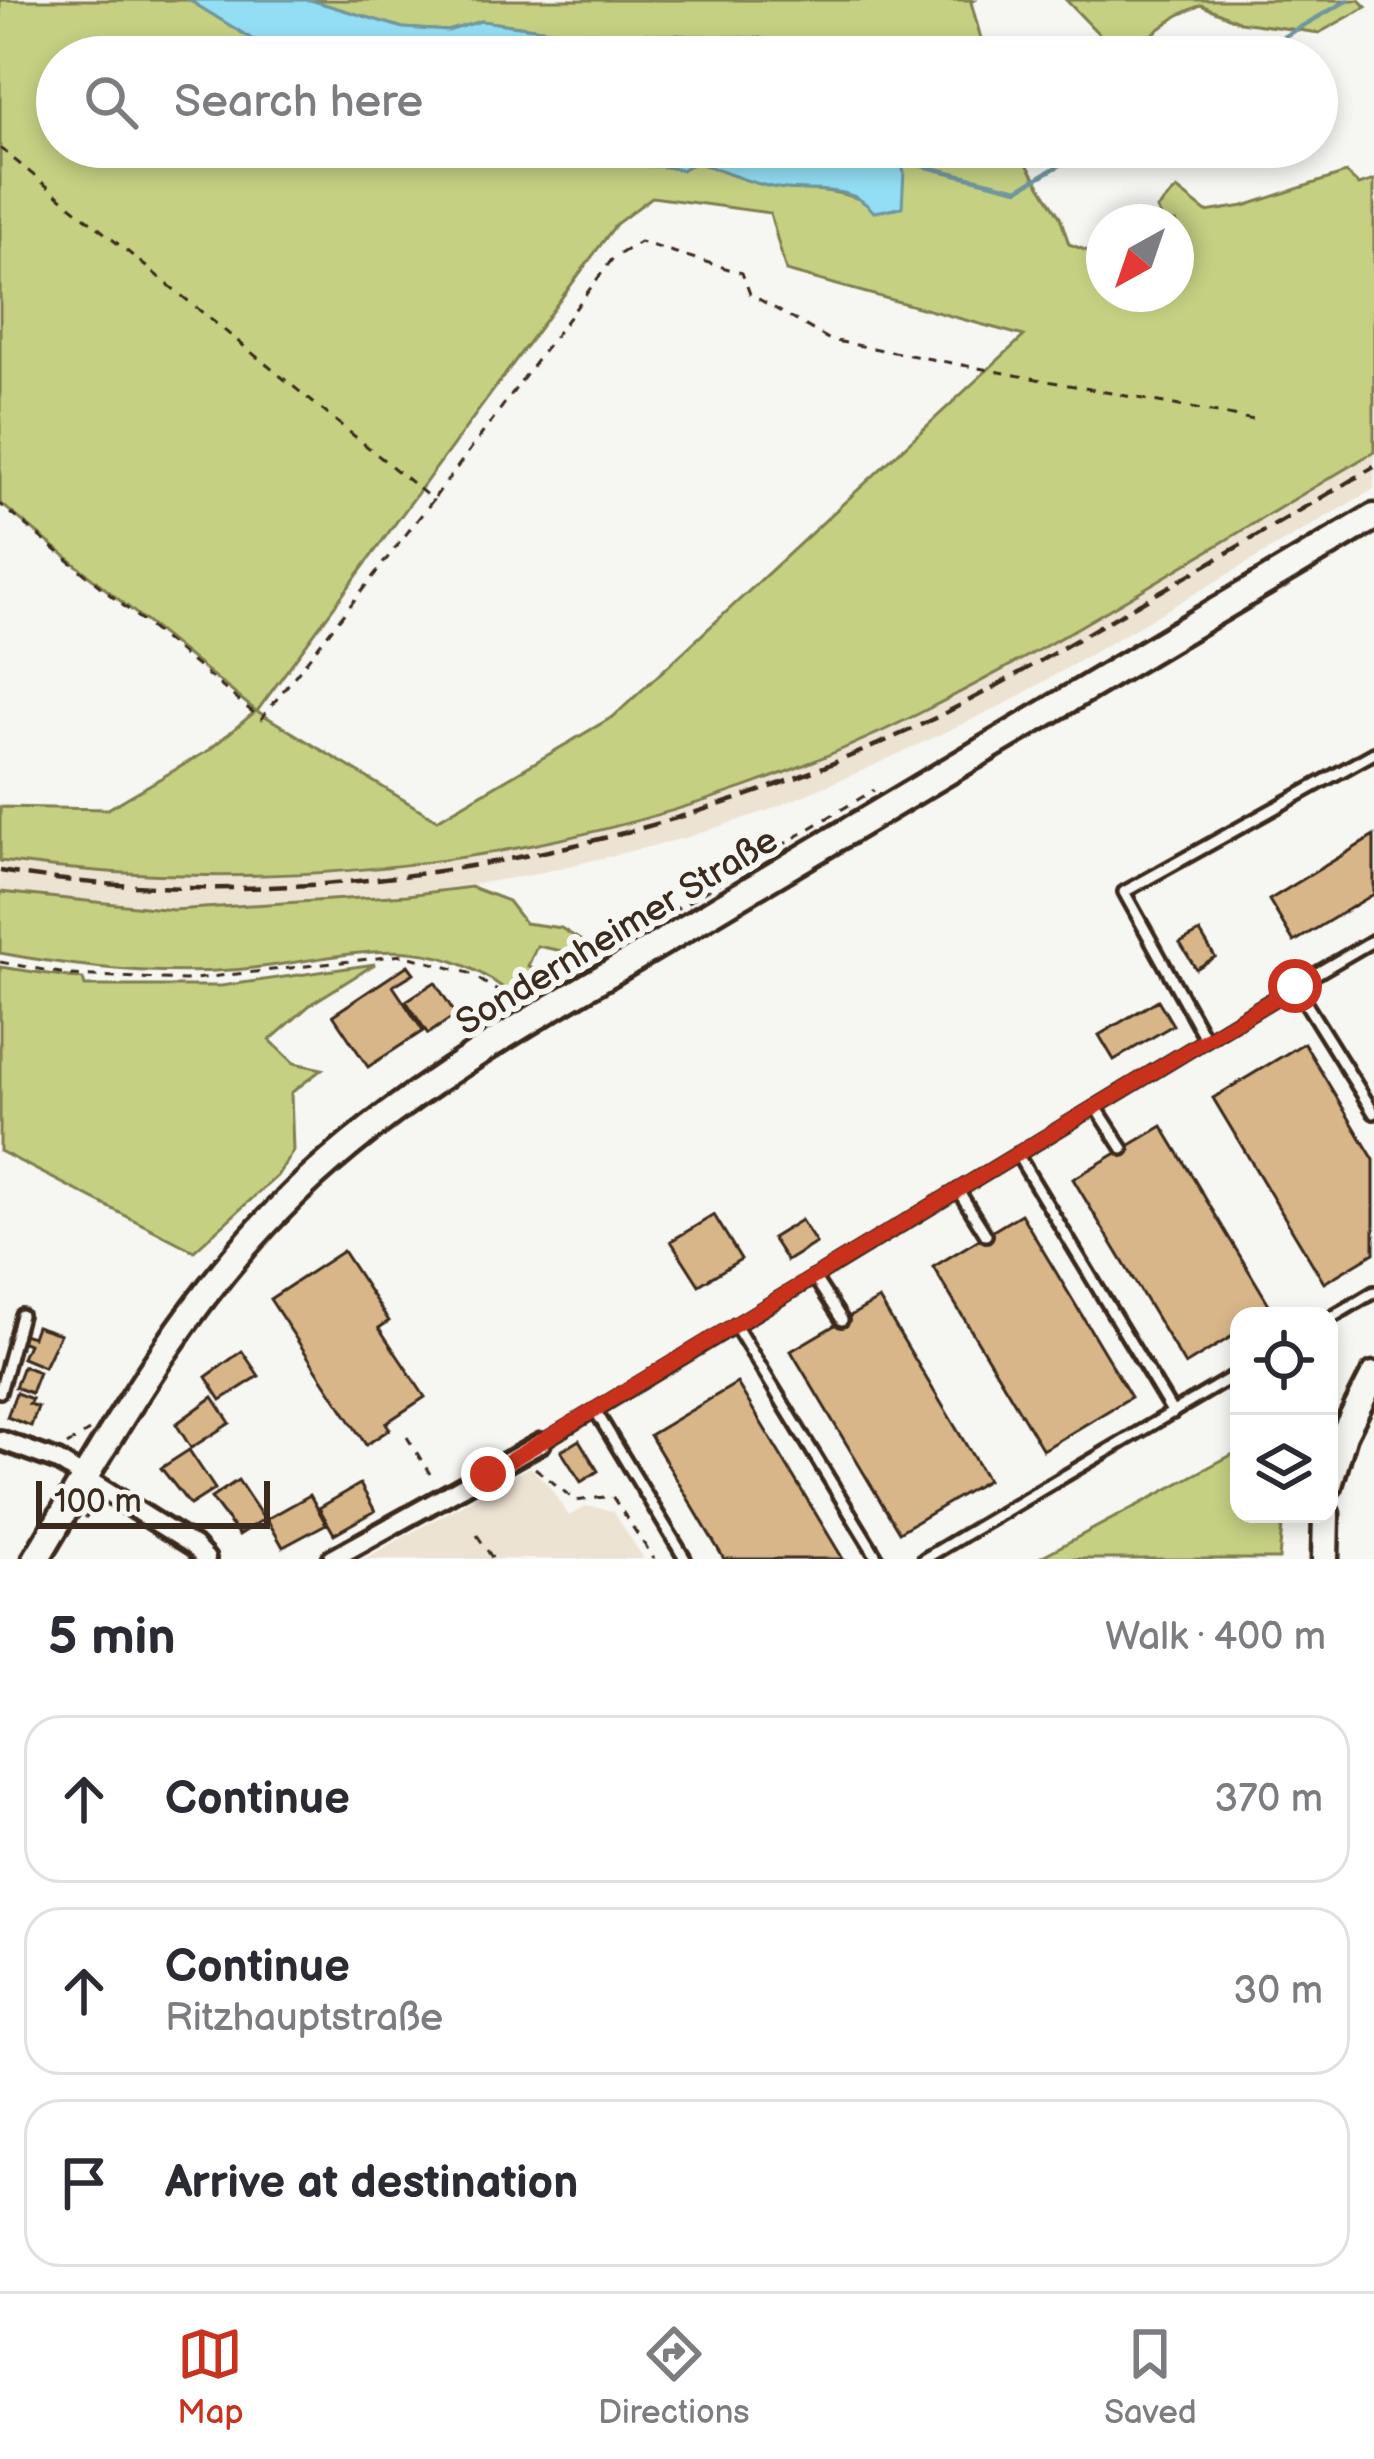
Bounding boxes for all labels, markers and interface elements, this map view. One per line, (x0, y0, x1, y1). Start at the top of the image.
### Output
search box (36, 36, 1338, 168)
icon: search (78, 69, 144, 135)
text: Search here (174, 75, 423, 130)
north arrow (1086, 204, 1194, 312)
street label: Sondernheimer Straße (449, 819, 786, 1045)
route start (1268, 959, 1322, 1013)
map controls (1230, 1307, 1338, 1523)
button: locate (1230, 1307, 1338, 1415)
button: layers (1230, 1415, 1338, 1523)
route end (461, 1447, 515, 1501)
scale bar (36, 1475, 270, 1528)
text: 100 m (54, 1482, 142, 1522)
text: 5 min (48, 1607, 176, 1668)
text: Walk · 400 m (1105, 1614, 1326, 1661)
icon: ahead (51, 1766, 117, 1832)
text: Continue (165, 1772, 350, 1827)
text: 370 m (1214, 1776, 1323, 1823)
text: Continue (165, 1940, 350, 1995)
icon: ahead (51, 1958, 117, 2024)
text: 30 m (1233, 1968, 1323, 2015)
text: Ritzhauptstraße (165, 1995, 443, 2042)
icon: arrive (51, 2150, 117, 2216)
text: Arrive at destination (165, 2156, 578, 2211)
tab: Map (177, 2321, 244, 2433)
tab: Directions (598, 2321, 750, 2433)
tab: Saved (1104, 2321, 1197, 2433)

